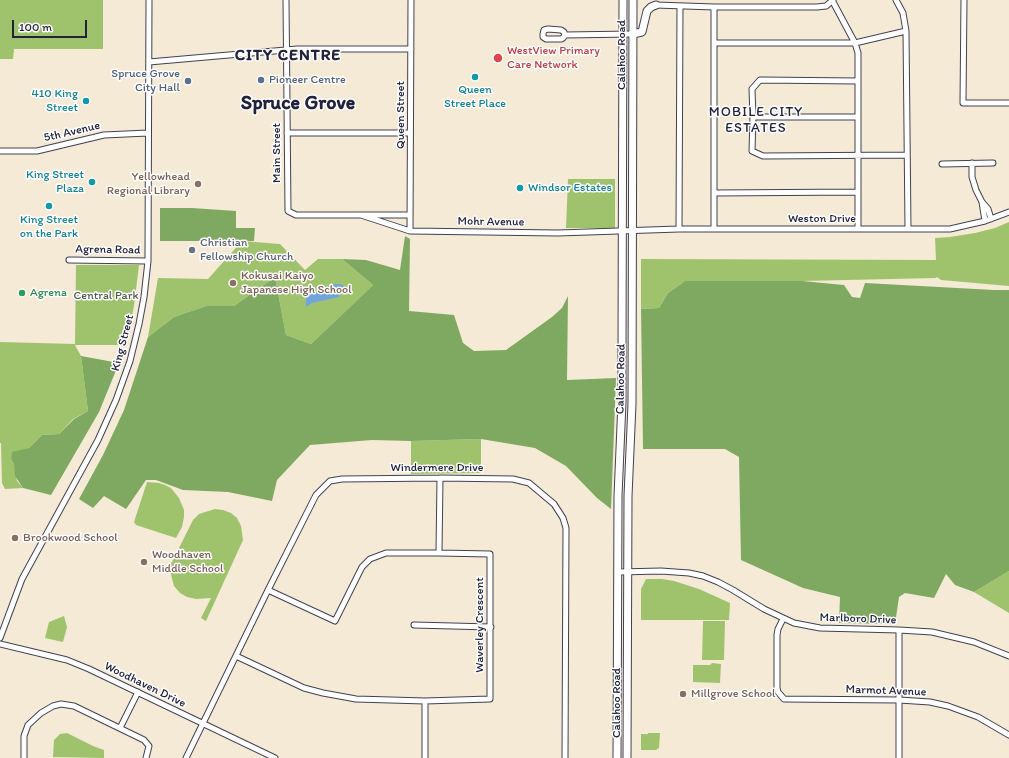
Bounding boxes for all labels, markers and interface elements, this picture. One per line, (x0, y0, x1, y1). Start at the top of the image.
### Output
scale bar (14, 12, 89, 38)
text: 100 m (19, 20, 52, 34)
street label: Calahoo Road (615, 20, 629, 90)
place label: WestView Primary Care Network (507, 44, 600, 72)
district label: CITY CENTRE (235, 46, 341, 66)
marker: WestView Primary Care Network (492, 52, 504, 64)
place label: Spruce Grove City Hall (111, 67, 180, 95)
marker: Queen Street Place (470, 72, 480, 82)
place label: Pioneer Centre (269, 73, 346, 87)
marker: Pioneer Centre (256, 75, 266, 85)
marker: Spruce Grove City Hall (183, 76, 193, 86)
street label: Queen Street (394, 81, 408, 149)
place label: Queen Street Place (444, 83, 506, 111)
place label: 410 King Street (32, 87, 78, 115)
district label: Spruce Grove (241, 92, 355, 116)
marker: 410 King Street (81, 96, 91, 106)
district label: MOBILE CITY ESTATES (710, 104, 802, 136)
street label: 5th Avenue (43, 119, 101, 145)
street label: Main Street (270, 123, 284, 183)
place label: King Street Plaza (26, 168, 84, 196)
place label: Yellowhead Regional Library (107, 170, 190, 198)
marker: King Street Plaza (87, 177, 97, 187)
marker: Yellowhead Regional Library (193, 179, 203, 189)
place label: Windsor Estates (528, 181, 612, 195)
marker: Windsor Estates (515, 183, 525, 193)
marker: King Street on the Park (44, 201, 54, 211)
street label: Weston Drive (788, 212, 856, 226)
place label: King Street on the Park (20, 213, 78, 241)
street label: Mohr Avenue (457, 214, 525, 230)
place label: Christian Fellowship Church (200, 236, 294, 264)
street label: Agrena Road (75, 242, 141, 258)
marker: Christian Fellowship Church (187, 245, 197, 255)
place label: Kokusai Kaiyo Japanese High School (241, 269, 352, 297)
marker: Kokusai Kaiyo Japanese High School (228, 278, 238, 288)
place label: Agrena (30, 286, 67, 300)
marker: Agrena (17, 288, 27, 298)
park label: Central Park (73, 289, 139, 303)
street label: King Street (109, 313, 137, 373)
street label: Calahoo Road (613, 344, 629, 414)
street label: Windermere Drive (391, 461, 483, 475)
place label: Brookwood School (23, 531, 118, 545)
marker: Brookwood School (10, 533, 20, 543)
place label: Woodhaven Middle School (152, 548, 223, 576)
marker: Woodhaven Middle School (139, 557, 149, 567)
street label: Waverley Crescent (473, 577, 487, 673)
street label: Marlboro Drive (819, 610, 897, 628)
street label: Woodhaven Drive (102, 659, 188, 711)
street label: Calahoo Road (610, 668, 624, 738)
street label: Marmot Avenue (845, 682, 927, 700)
place label: Millgrove School (691, 687, 775, 701)
marker: Millgrove School (678, 689, 688, 699)

